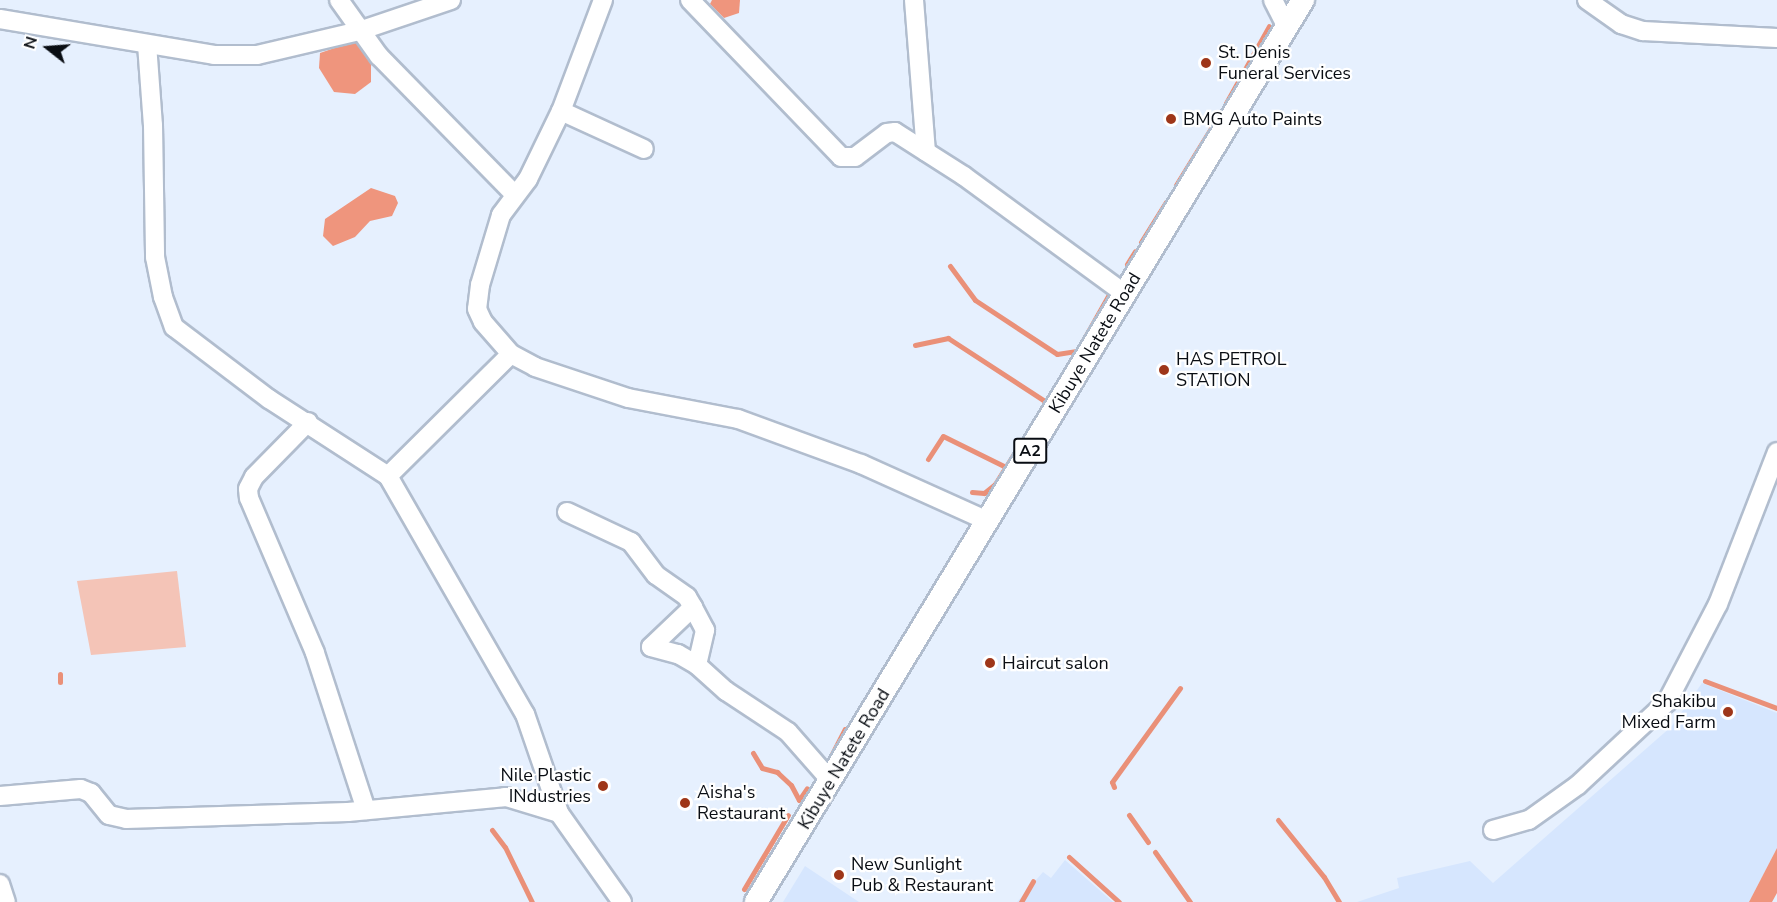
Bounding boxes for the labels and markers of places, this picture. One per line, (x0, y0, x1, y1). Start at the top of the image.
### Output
place label: St. Denis Funeral Services (1218, 42, 1351, 84)
marker: St. Denis Funeral Services (1199, 56, 1213, 70)
place label: BMG Auto Paints (1183, 108, 1322, 130)
marker: BMG Auto Paints (1164, 112, 1178, 126)
place label: HAS PETROL STATION (1176, 349, 1286, 392)
marker: HAS PETROL STATION (1157, 363, 1171, 377)
place label: Haircut salon (1002, 652, 1109, 674)
marker: Haircut salon (983, 656, 997, 670)
place label: Shakibu Mixed Farm (1622, 691, 1716, 734)
marker: Shakibu Mixed Farm (1721, 705, 1735, 719)
place label: Nile Plastic INdustries (500, 765, 591, 808)
marker: Nile Plastic INdustries (596, 779, 610, 793)
place label: Aisha's Restaurant (697, 782, 785, 824)
marker: Aisha's Restaurant (678, 796, 692, 810)
place label: New Sunlight Pub & Restaurant (851, 854, 993, 896)
marker: New Sunlight Pub & Restaurant (832, 868, 846, 882)

